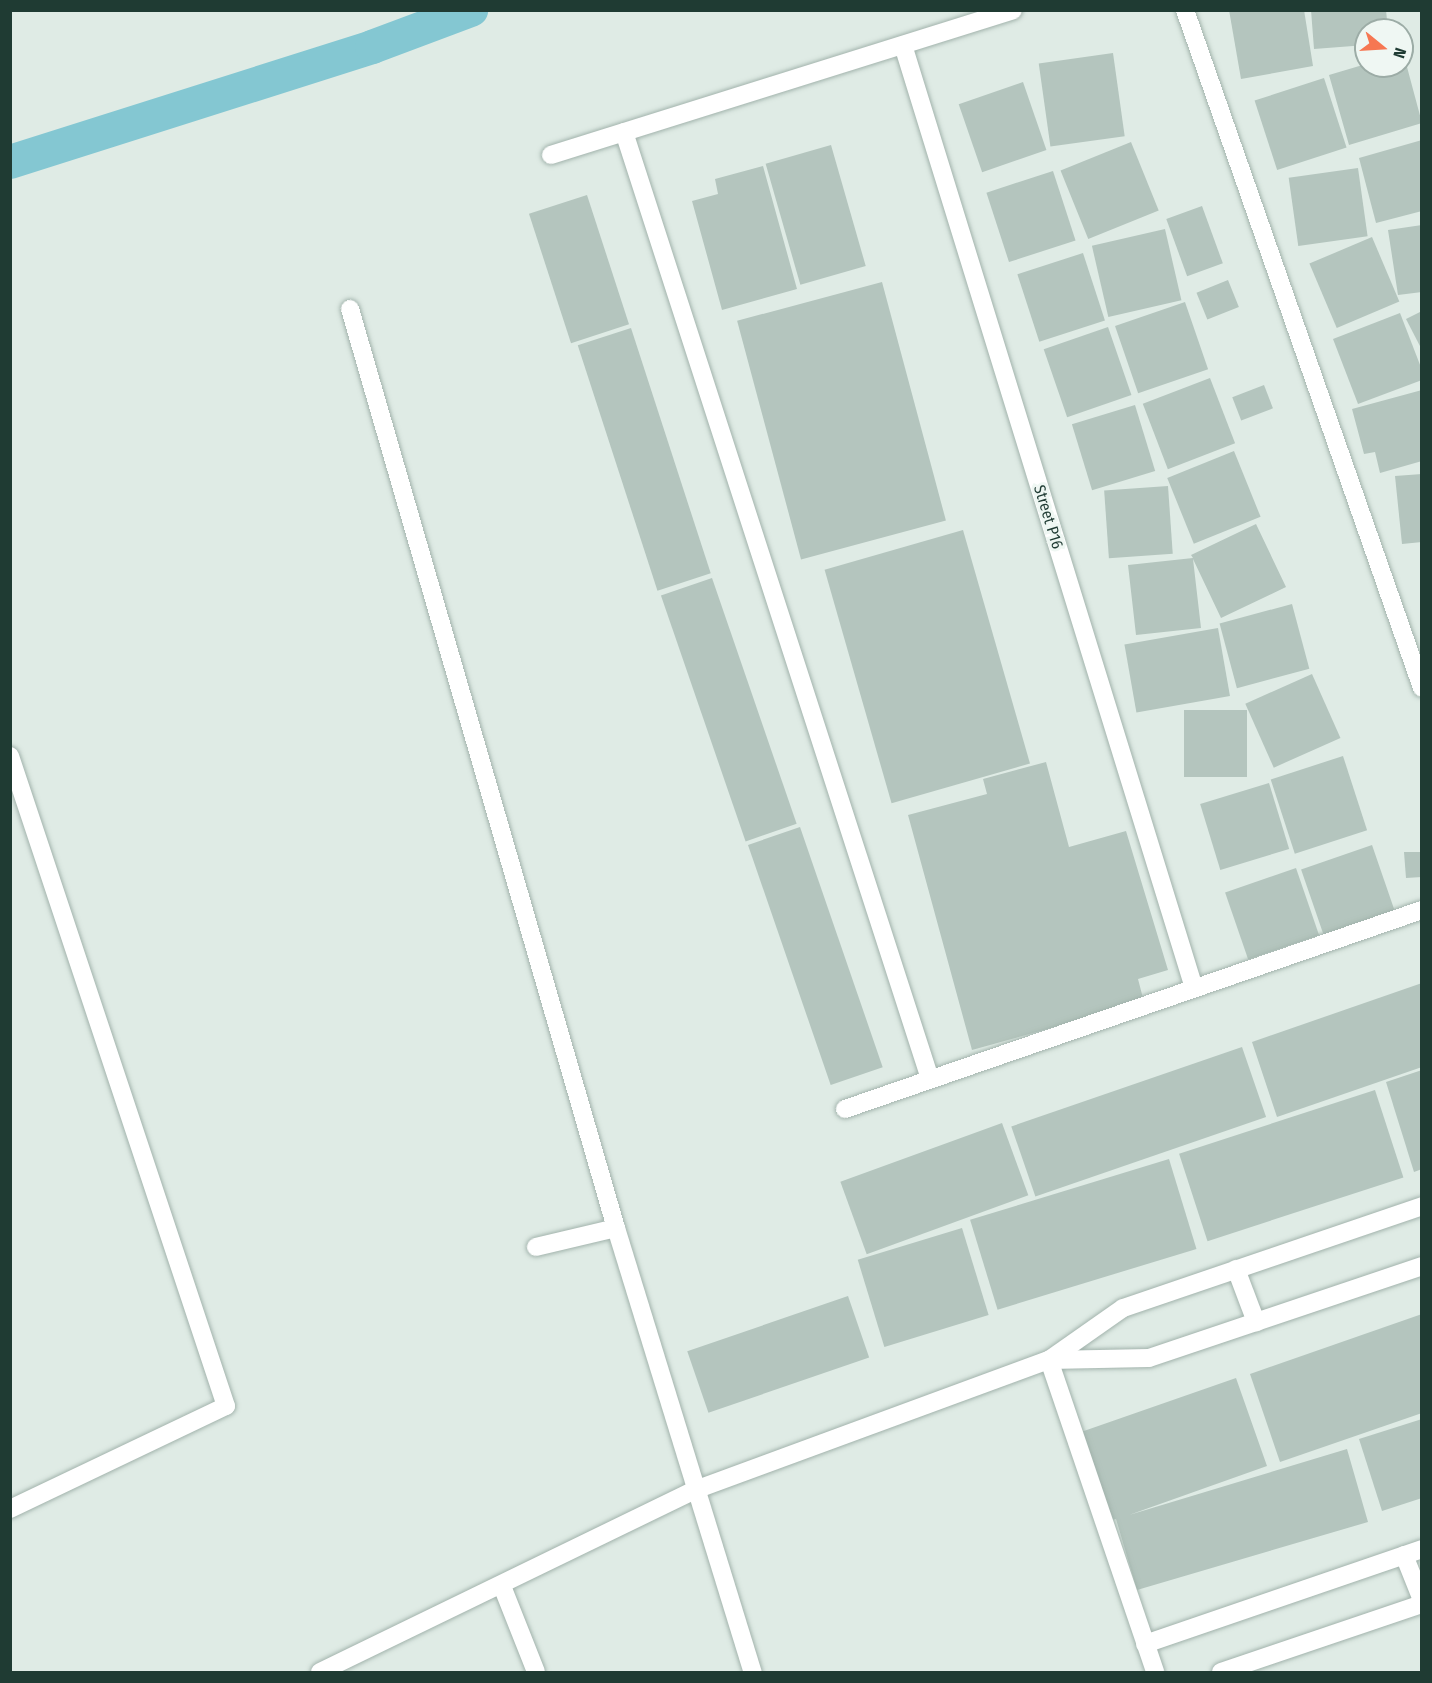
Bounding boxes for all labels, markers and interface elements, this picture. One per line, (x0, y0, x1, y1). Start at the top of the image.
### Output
north arrow (1354, 18, 1414, 78)
text: N (1389, 46, 1410, 61)
street label: Street P16 (1029, 483, 1067, 551)

